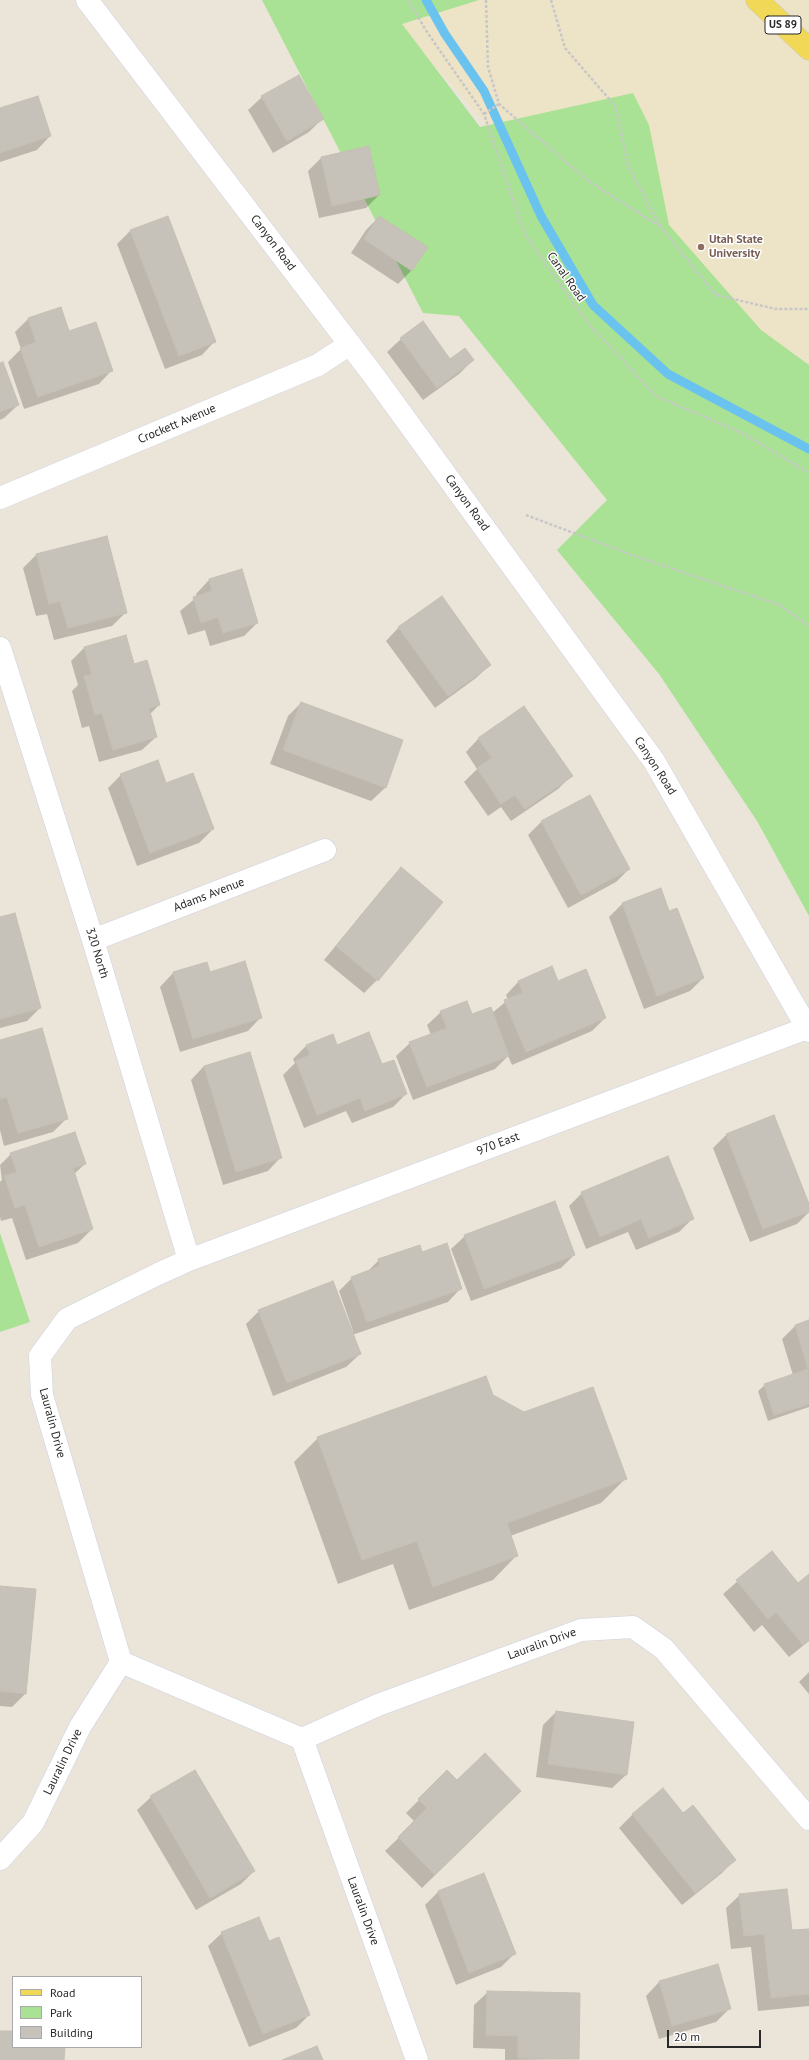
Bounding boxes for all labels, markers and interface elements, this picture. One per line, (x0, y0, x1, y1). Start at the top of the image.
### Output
road number: US 89 (765, 16, 801, 34)
street label: Canyon Road (247, 212, 299, 274)
place label: Utah State University (709, 233, 763, 261)
marker: Utah State University (696, 242, 706, 252)
street label: Canal Road (544, 249, 588, 305)
street label: Crockett Avenue (136, 401, 218, 447)
street label: Canyon Road (442, 472, 492, 534)
street label: Canyon Road (631, 734, 679, 798)
street label: Adams Avenue (171, 875, 247, 915)
street label: 320 North (82, 926, 112, 980)
street label: 970 East (475, 1129, 521, 1159)
street label: Lauralin Drive (36, 1386, 68, 1460)
street label: Lauralin Drive (506, 1625, 578, 1663)
street label: Lauralin Drive (41, 1727, 85, 1797)
street label: Lauralin Drive (344, 1875, 382, 1947)
legend (12, 1976, 142, 2048)
text: Road (50, 1985, 75, 2000)
text: Park (50, 2005, 72, 2020)
scale bar (669, 2022, 763, 2048)
text: Building (50, 2025, 93, 2040)
text: 20 m (674, 2029, 700, 2044)

